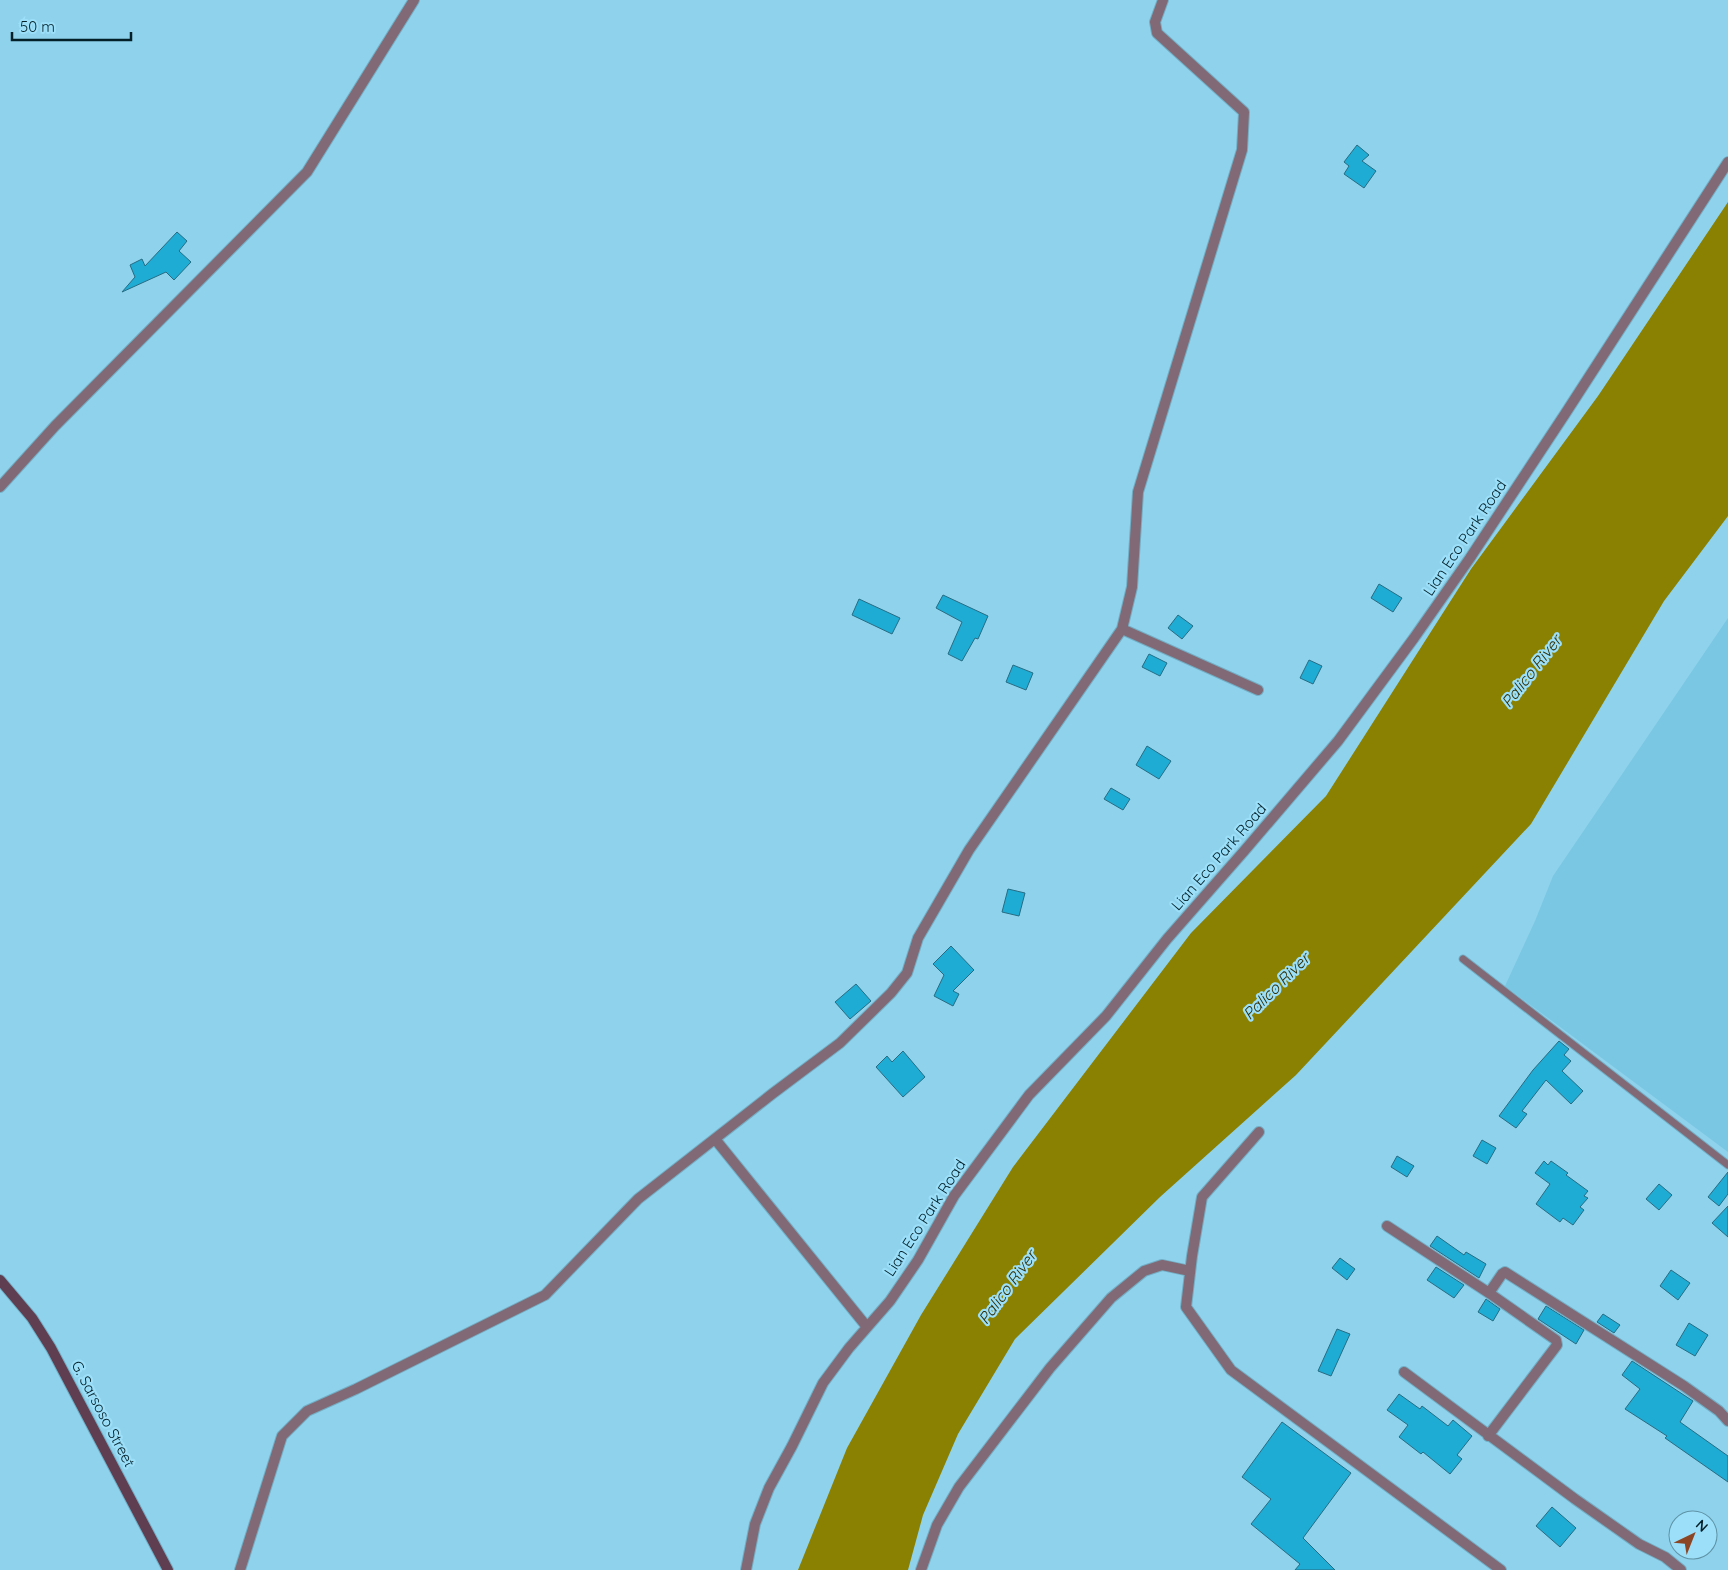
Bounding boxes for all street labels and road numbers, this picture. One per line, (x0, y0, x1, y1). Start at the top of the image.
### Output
street label: Lian Eco Park Road (1419, 476, 1510, 599)
street label: Lian Eco Park Road (1167, 799, 1270, 914)
street label: Lian Eco Park Road (880, 1156, 969, 1280)
street label: G. Sarsoso Street (67, 1357, 139, 1470)

